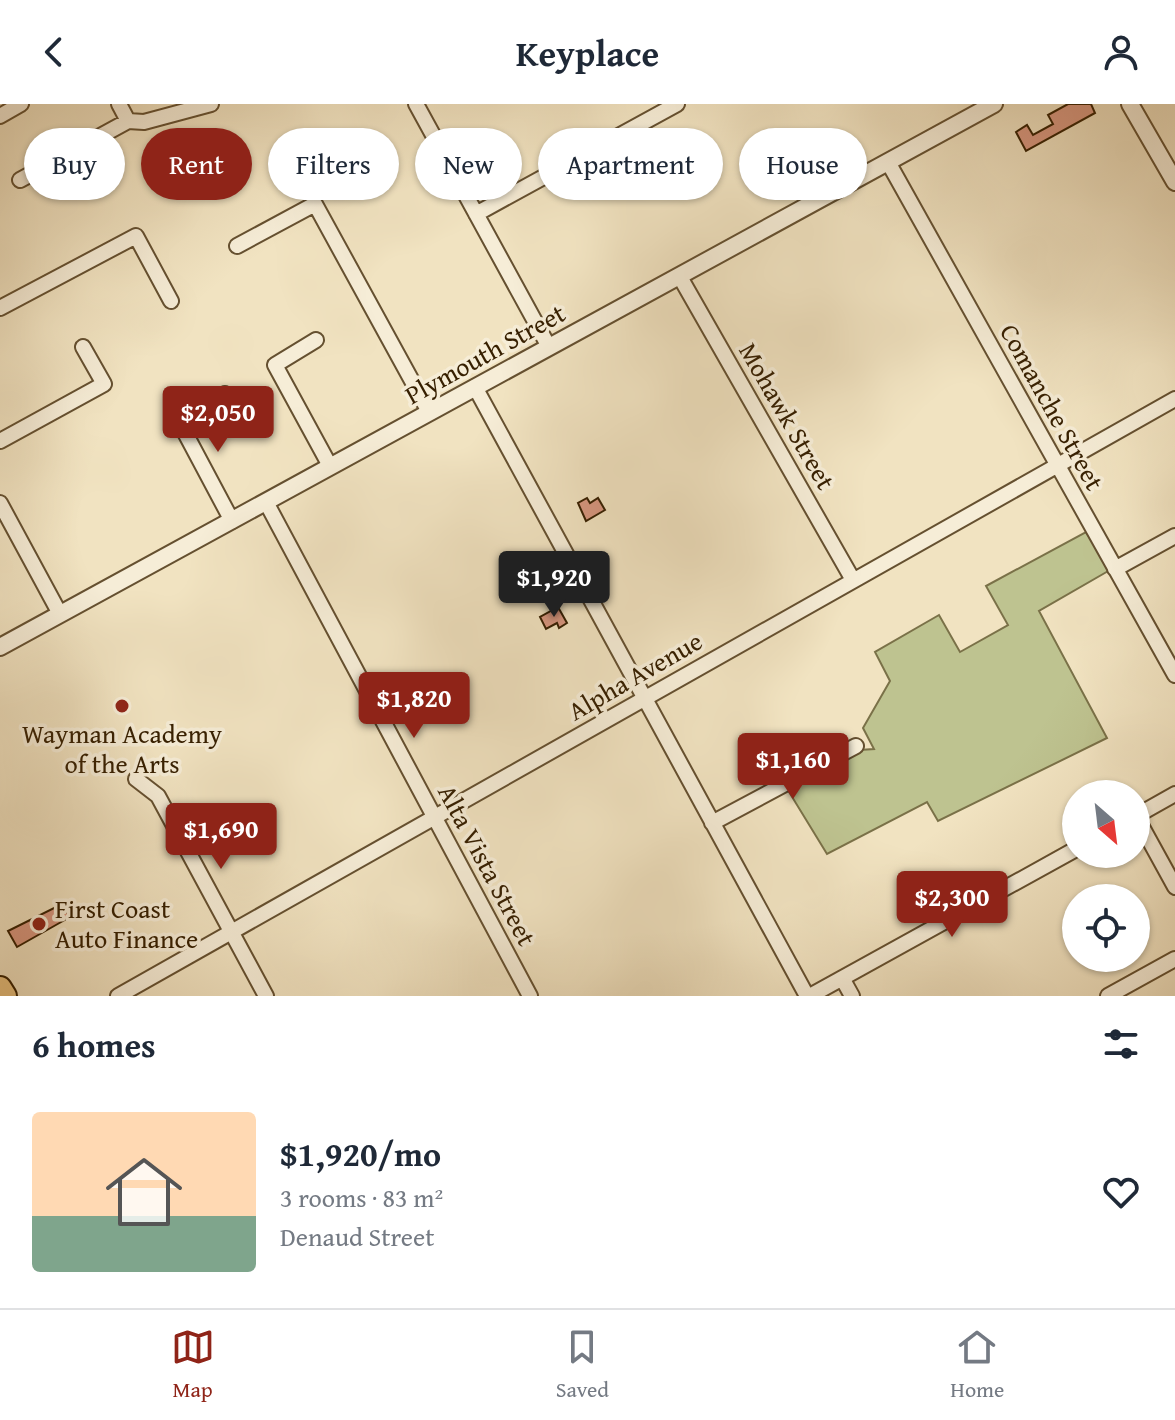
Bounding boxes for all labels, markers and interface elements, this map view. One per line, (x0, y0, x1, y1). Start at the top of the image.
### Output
text: Keyplace (516, 26, 659, 79)
icon: back (32, 30, 76, 74)
icon: person (1099, 30, 1143, 74)
chip: Buy (24, 128, 125, 200)
chip: Rent (141, 128, 252, 200)
chip: Filters (268, 128, 399, 200)
chip: New (415, 128, 522, 200)
chip: Apartment (538, 128, 723, 200)
chip: House (739, 128, 867, 200)
street label: Plymouth Street (397, 293, 572, 414)
street label: Comanche Street (991, 316, 1114, 497)
street label: Mohawk Street (729, 335, 845, 497)
pin: $2,050 (153, 386, 283, 454)
text: $2,050 (181, 392, 255, 431)
pin: $1,920 (489, 551, 619, 619)
text: $1,920 (517, 557, 591, 596)
street label: Alpha Avenue (560, 621, 709, 730)
pin: $1,820 (349, 672, 479, 740)
text: $1,820 (377, 678, 451, 717)
marker: Wayman Academy of the Arts (113, 697, 131, 715)
place label: Wayman Academy of the Arts (22, 714, 222, 783)
pin: $1,160 (728, 733, 858, 801)
text: $1,160 (756, 739, 830, 778)
street label: Alta Vista Street (428, 777, 546, 952)
north arrow (1062, 780, 1150, 868)
map controls (1062, 780, 1150, 972)
pin: $1,690 (156, 803, 286, 871)
text: $1,690 (184, 809, 258, 848)
pin: $2,300 (887, 871, 1017, 939)
text: $2,300 (915, 877, 989, 916)
button: locate (1062, 884, 1150, 972)
place label: First Coast Auto Finance (55, 889, 198, 958)
marker: First Coast Auto Finance (30, 915, 48, 933)
text: 6 homes (32, 1020, 156, 1069)
icon: filters (1099, 1022, 1143, 1066)
text: $1,920/mo (280, 1129, 441, 1178)
icon: home (96, 1144, 192, 1240)
icon: heart (1099, 1170, 1143, 1214)
text: 3 rooms · 83 m² (280, 1178, 443, 1217)
text: Denaud Street (280, 1217, 434, 1256)
tab: Map (171, 1325, 215, 1405)
tab: Saved (556, 1325, 609, 1405)
tab: Home (950, 1325, 1004, 1405)

